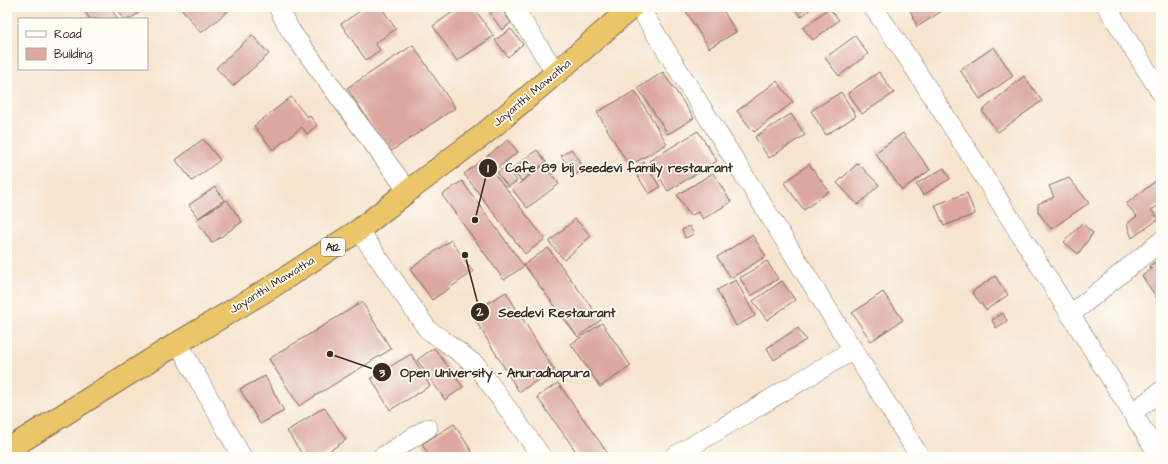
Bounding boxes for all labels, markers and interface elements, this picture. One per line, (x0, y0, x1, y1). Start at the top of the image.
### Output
legend (18, 18, 148, 70)
text: Road (54, 26, 82, 43)
text: Building (54, 46, 92, 64)
street label: Jayanthi Mawatha (489, 55, 575, 132)
callout: Cafe 89 bij seedevi family restaurant (478, 155, 741, 180)
text: Cafe 89 bij seedevi family restaurant (505, 159, 733, 178)
text: 1 (487, 160, 489, 177)
road number: A12 (321, 238, 345, 256)
street label: Jayanthi Mawatha (226, 252, 318, 319)
callout: Seedevi Restaurant (470, 300, 623, 325)
text: 2 (476, 304, 484, 321)
text: Seedevi Restaurant (498, 304, 616, 322)
callout: Open University - Anuradhapura (372, 360, 598, 385)
text: Open University - Anuradhapura (400, 364, 590, 383)
text: 3 (378, 365, 386, 382)

